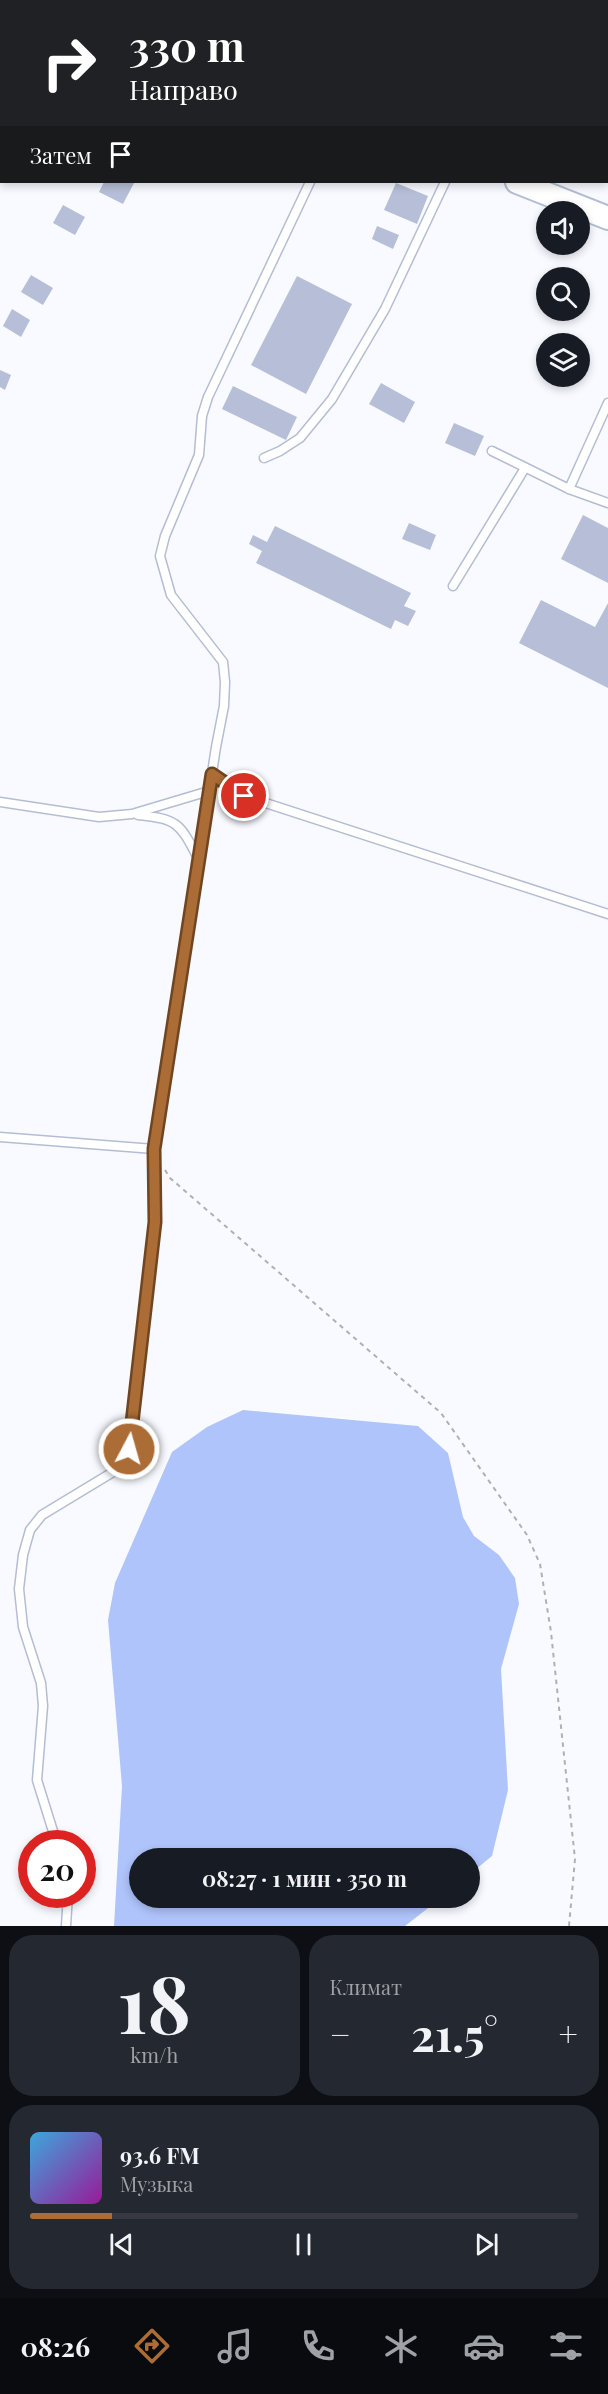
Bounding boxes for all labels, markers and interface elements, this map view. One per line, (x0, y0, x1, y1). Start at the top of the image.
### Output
text: 330 m (129, 17, 245, 73)
icon: right (30, 24, 108, 102)
text: Направо (129, 71, 238, 107)
icon: arrive (104, 138, 137, 171)
text: Затем (30, 140, 92, 170)
map controls (536, 201, 590, 387)
button: sound (536, 201, 590, 255)
button: search (536, 267, 590, 321)
button: layers (536, 333, 590, 387)
pin (218, 770, 269, 821)
icon: arrive (227, 779, 260, 812)
position arrow (97, 1417, 161, 1481)
speed limit sign: 20 (18, 1830, 96, 1908)
text: 08:27 · 1 мин · 350 m (202, 1863, 407, 1893)
text: 18 (117, 1950, 191, 2054)
text: Климат (330, 1973, 402, 2000)
text: 21.5° (411, 2003, 498, 2063)
text: − (330, 2011, 351, 2055)
text: + (559, 2011, 578, 2055)
text: km/h (130, 2041, 178, 2068)
text: 93.6 FM (120, 2140, 200, 2170)
text: Музыка (120, 2170, 193, 2197)
icon: previous (105, 2228, 138, 2261)
icon: pause (287, 2228, 320, 2261)
icon: next (470, 2228, 503, 2261)
icon: directions (131, 2325, 173, 2367)
icon: music (214, 2325, 256, 2367)
icon: phone (297, 2325, 339, 2367)
icon: climate (380, 2325, 422, 2367)
icon: car (463, 2325, 505, 2367)
icon: filters (545, 2325, 587, 2367)
text: 08:26 (20, 2328, 90, 2364)

